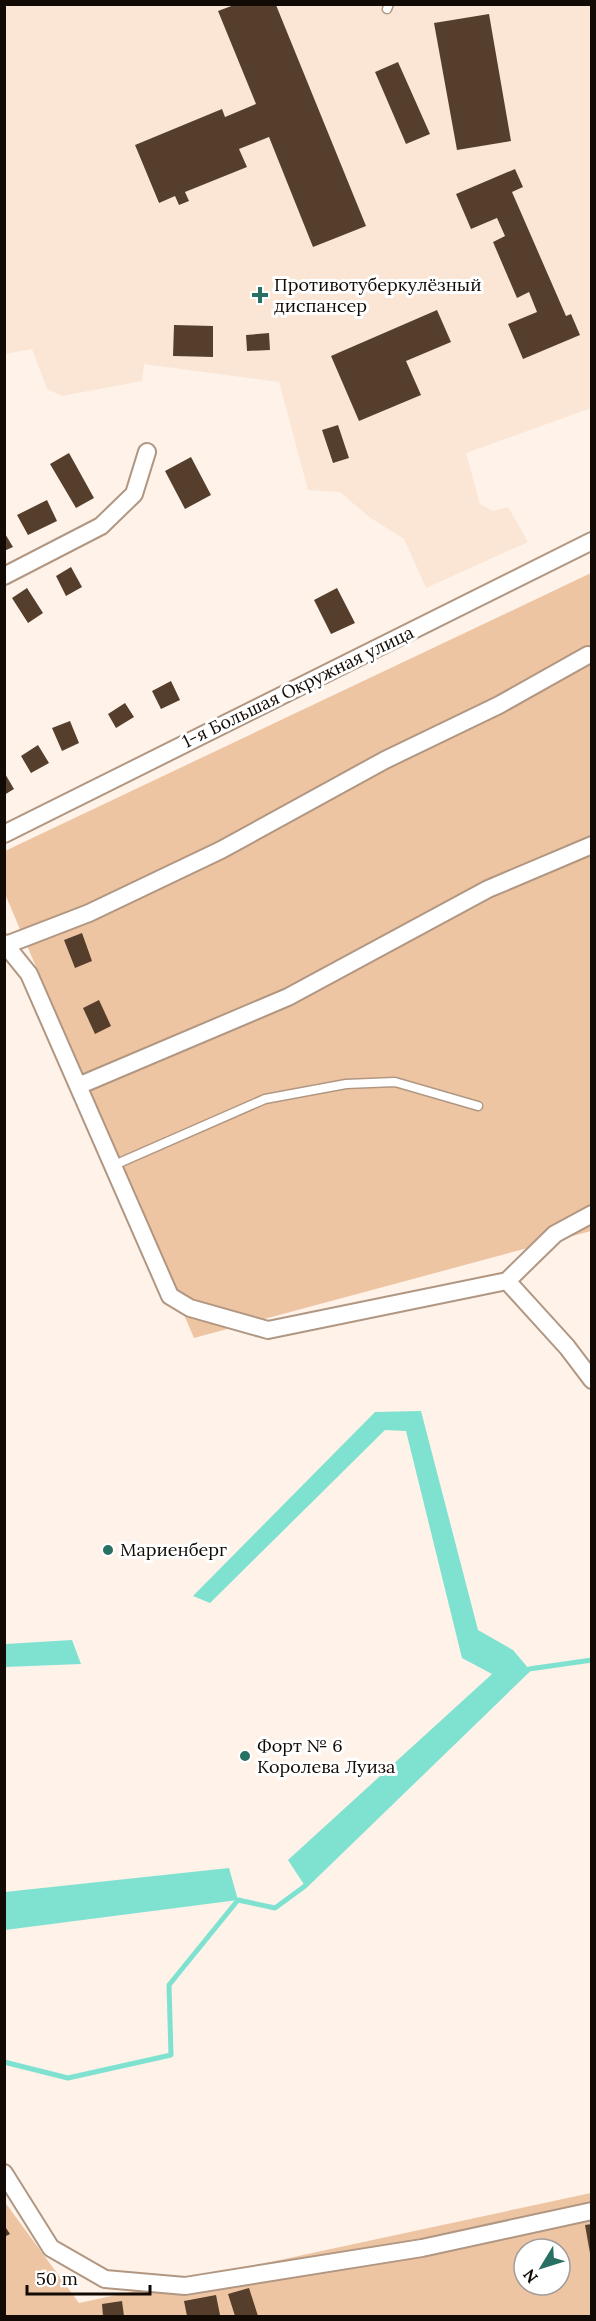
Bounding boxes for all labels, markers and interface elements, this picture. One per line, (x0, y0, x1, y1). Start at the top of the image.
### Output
place label: Противотуберкулёзный диспансер (274, 273, 481, 317)
marker: Противотуберкулёзный диспансер (251, 286, 269, 304)
street label: 1-я Большая Окружная улица (178, 620, 417, 753)
place label: Мариенберг (120, 1538, 227, 1561)
marker: Мариенберг (101, 1543, 115, 1557)
place label: Форт № 6 Королева Луиза (257, 1734, 395, 1778)
marker: Форт № 6 Королева Луиза (238, 1749, 252, 1763)
north arrow (512, 2237, 572, 2297)
scale bar (27, 2258, 150, 2296)
text: N (518, 2265, 542, 2287)
text: 50 m (36, 2267, 78, 2290)

